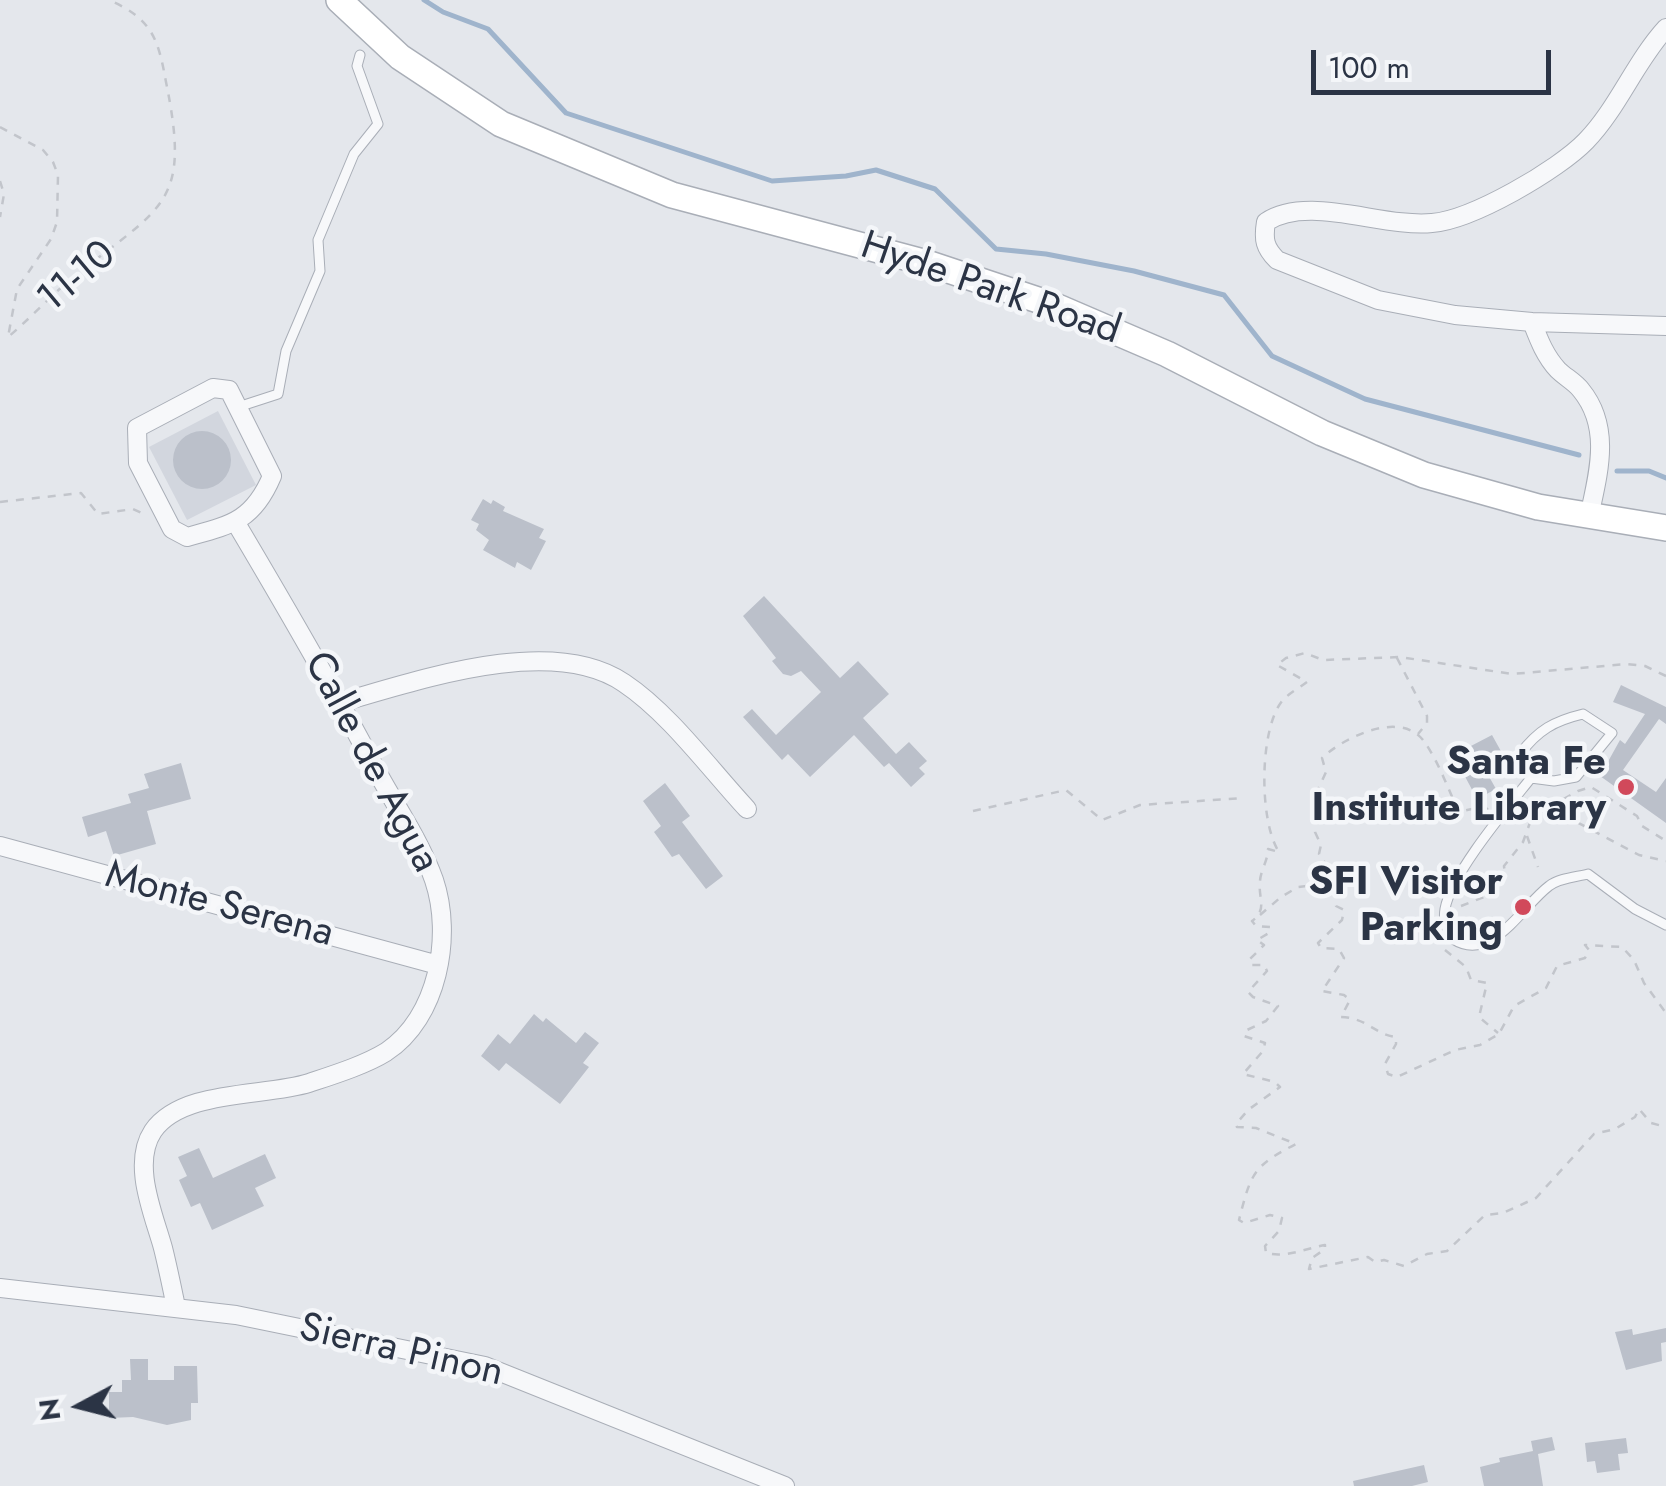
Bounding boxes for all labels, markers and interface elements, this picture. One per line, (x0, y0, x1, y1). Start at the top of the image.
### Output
scale bar (1316, 30, 1556, 92)
text: 100 m (1328, 46, 1410, 89)
street label: Hyde Park Road (854, 223, 1126, 357)
street label: 11-10 (29, 232, 127, 324)
street label: Calle de Agua (292, 645, 448, 881)
place label: Santa Fe Institute Library (1312, 740, 1606, 834)
marker: Santa Fe Institute Library (1615, 776, 1637, 798)
street label: Monte Serena (100, 853, 338, 959)
place label: SFI Visitor Parking (1309, 860, 1503, 954)
marker: SFI Visitor Parking (1512, 896, 1534, 918)
street label: Sierra Pinon (294, 1305, 508, 1399)
north arrow (30, 1356, 130, 1456)
text: N (28, 1396, 71, 1423)

